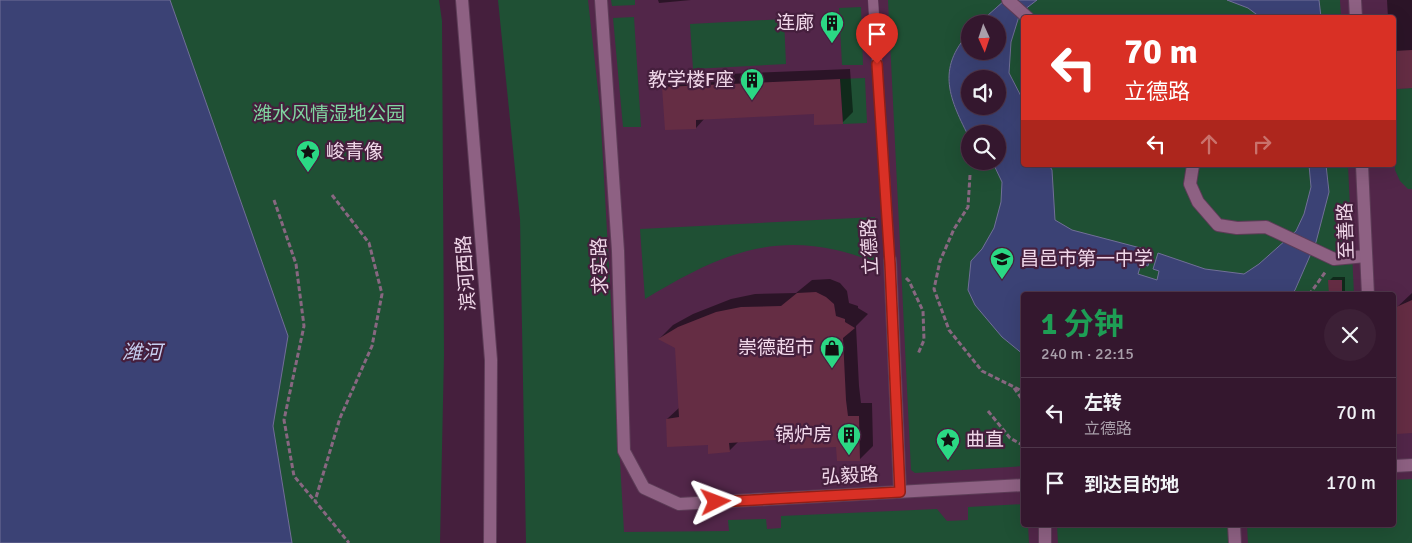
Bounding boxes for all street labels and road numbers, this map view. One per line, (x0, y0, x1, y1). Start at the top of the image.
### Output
street label: 至善路 (1333, 202, 1359, 260)
street label: 立德路 (857, 218, 883, 276)
street label: 滨河西路 (451, 234, 481, 312)
street label: 求实路 (587, 237, 613, 295)
street label: 弘毅路 (821, 463, 879, 489)

